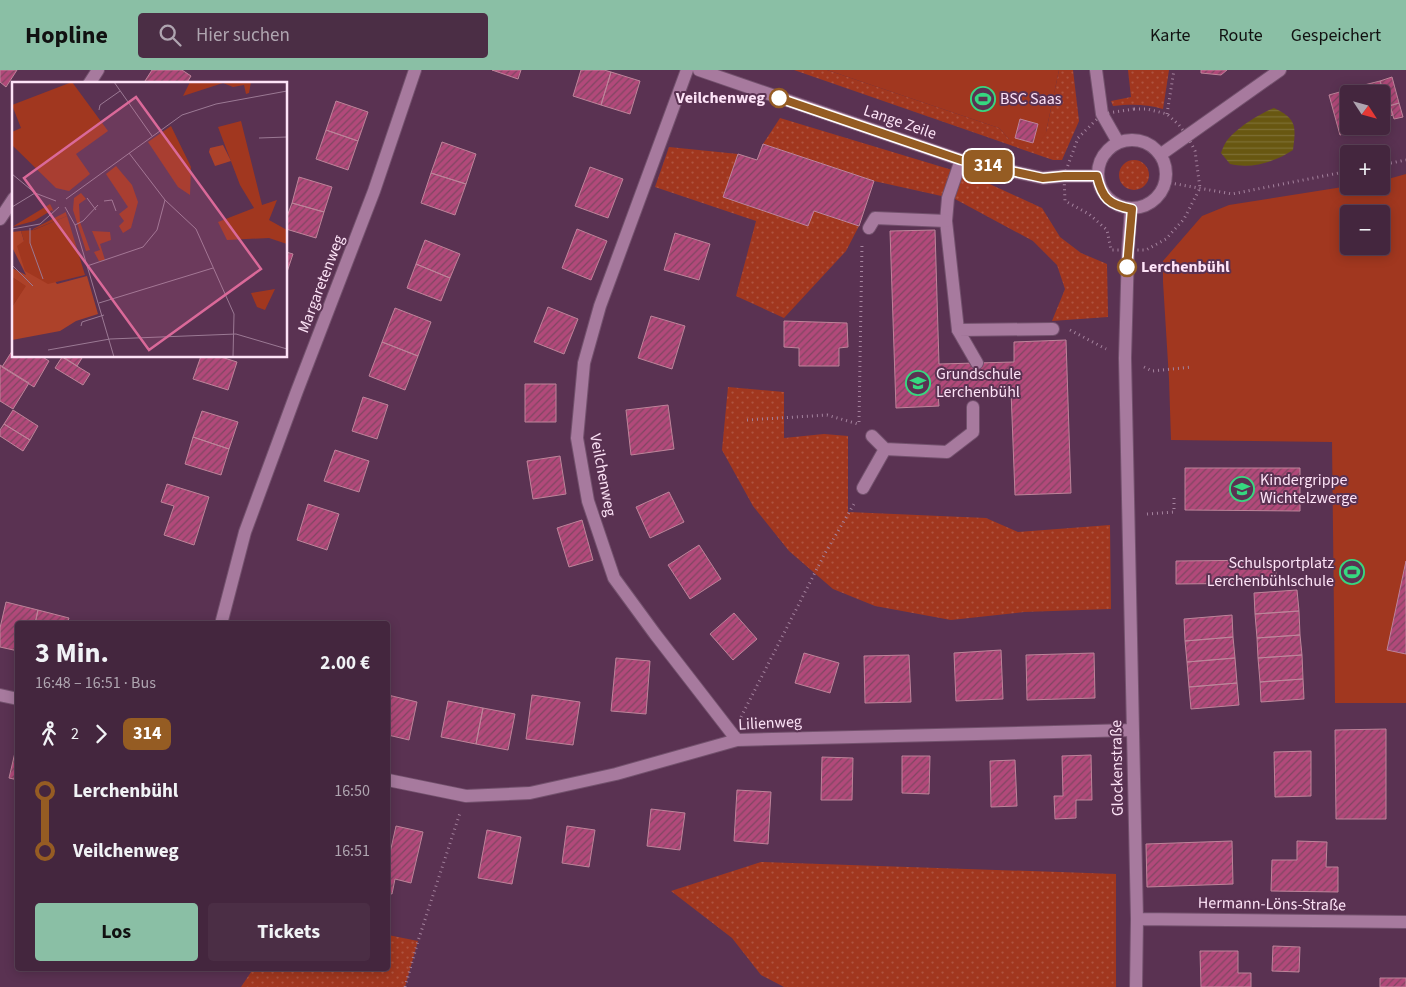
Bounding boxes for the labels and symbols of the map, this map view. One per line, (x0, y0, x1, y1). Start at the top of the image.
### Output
inset map (12, 82, 288, 358)
north arrow (1340, 85, 1390, 135)
sports icon: BSC Saas (970, 86, 996, 112)
place label: Veilchenweg (675, 87, 765, 109)
marker: Veilchenweg (769, 88, 789, 108)
place label: BSC Saas (1000, 88, 1062, 110)
street label: Lange Zeile (861, 99, 939, 145)
line badge: 314 (959, 150, 1017, 182)
street label: Margaretenweg (292, 232, 350, 336)
place label: Lerchenbühl (1141, 256, 1230, 278)
marker: Lerchenbühl (1117, 257, 1137, 277)
place label: Grundschule Lerchenbühl (936, 363, 1021, 403)
school or university icon: Grundschule Lerchenbühl (905, 370, 931, 396)
street label: Veilchenweg (584, 432, 622, 518)
place label: Kindergrippe Wichtelzwerge (1260, 469, 1357, 509)
school or university icon: Kindergrippe Wichtelzwerge (1229, 476, 1255, 502)
place label: Schulsportplatz Lerchenbühlschule (1207, 552, 1334, 592)
sports icon: Schulsportplatz Lerchenbühlschule (1339, 559, 1365, 585)
street label: Lilienweg (738, 710, 802, 736)
street label: Glockenstraße (1105, 720, 1129, 816)
street label: Hermann-Löns-Straße (1198, 892, 1346, 916)

